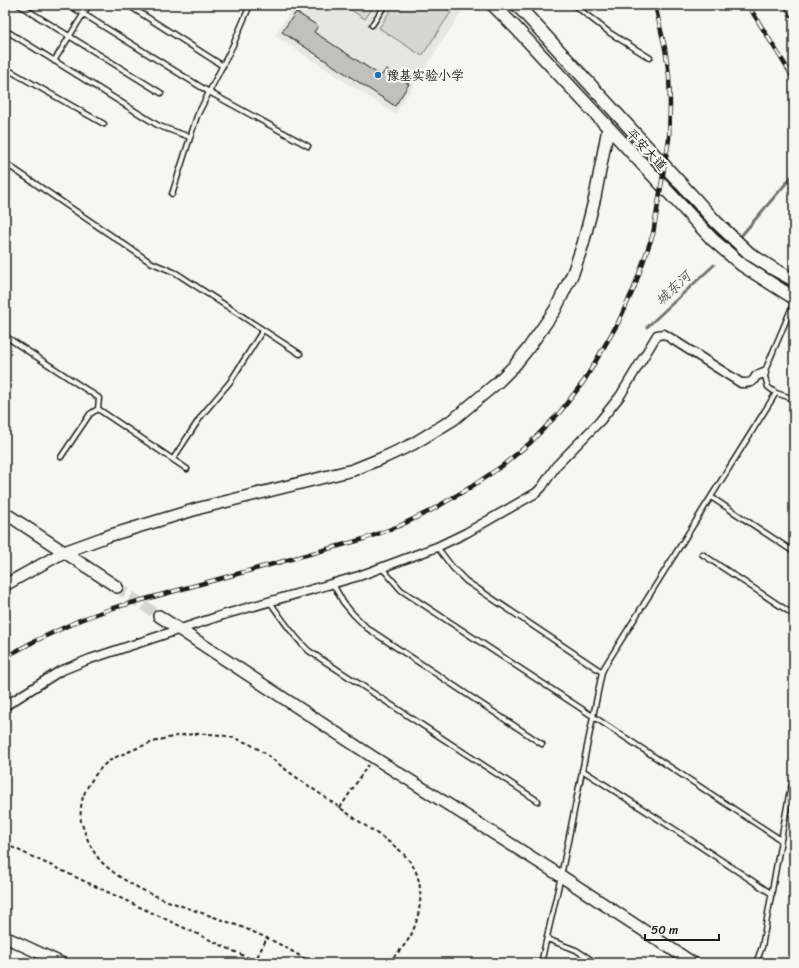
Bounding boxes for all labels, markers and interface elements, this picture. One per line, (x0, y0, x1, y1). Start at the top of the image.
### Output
place label: 豫基实验小学 (386, 64, 464, 87)
marker: 豫基实验小学 (373, 70, 383, 80)
street label: 平安大道 (620, 122, 673, 176)
water label: 城东河 (649, 264, 699, 312)
scale bar (645, 916, 719, 942)
text: 50 m (651, 919, 678, 941)

